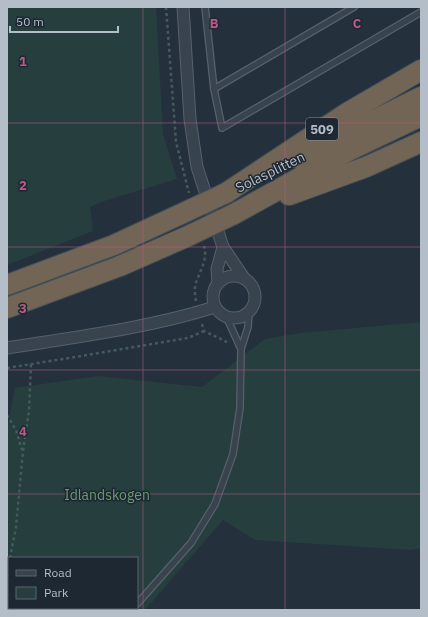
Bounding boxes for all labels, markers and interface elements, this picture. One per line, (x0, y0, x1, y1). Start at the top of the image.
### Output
scale bar (10, 8, 118, 34)
text: 50 m (16, 14, 44, 29)
text: B (210, 15, 219, 32)
text: C (353, 15, 362, 32)
text: 1 (19, 53, 27, 70)
road number: 509 (306, 118, 338, 140)
street label: Solasplitten (232, 148, 308, 196)
text: 2 (19, 177, 27, 194)
text: 3 (19, 300, 27, 317)
text: 4 (19, 423, 27, 440)
park label: Idlandskogen (64, 486, 150, 504)
legend (8, 557, 138, 609)
text: Road (44, 565, 72, 580)
text: Park (44, 585, 69, 600)

